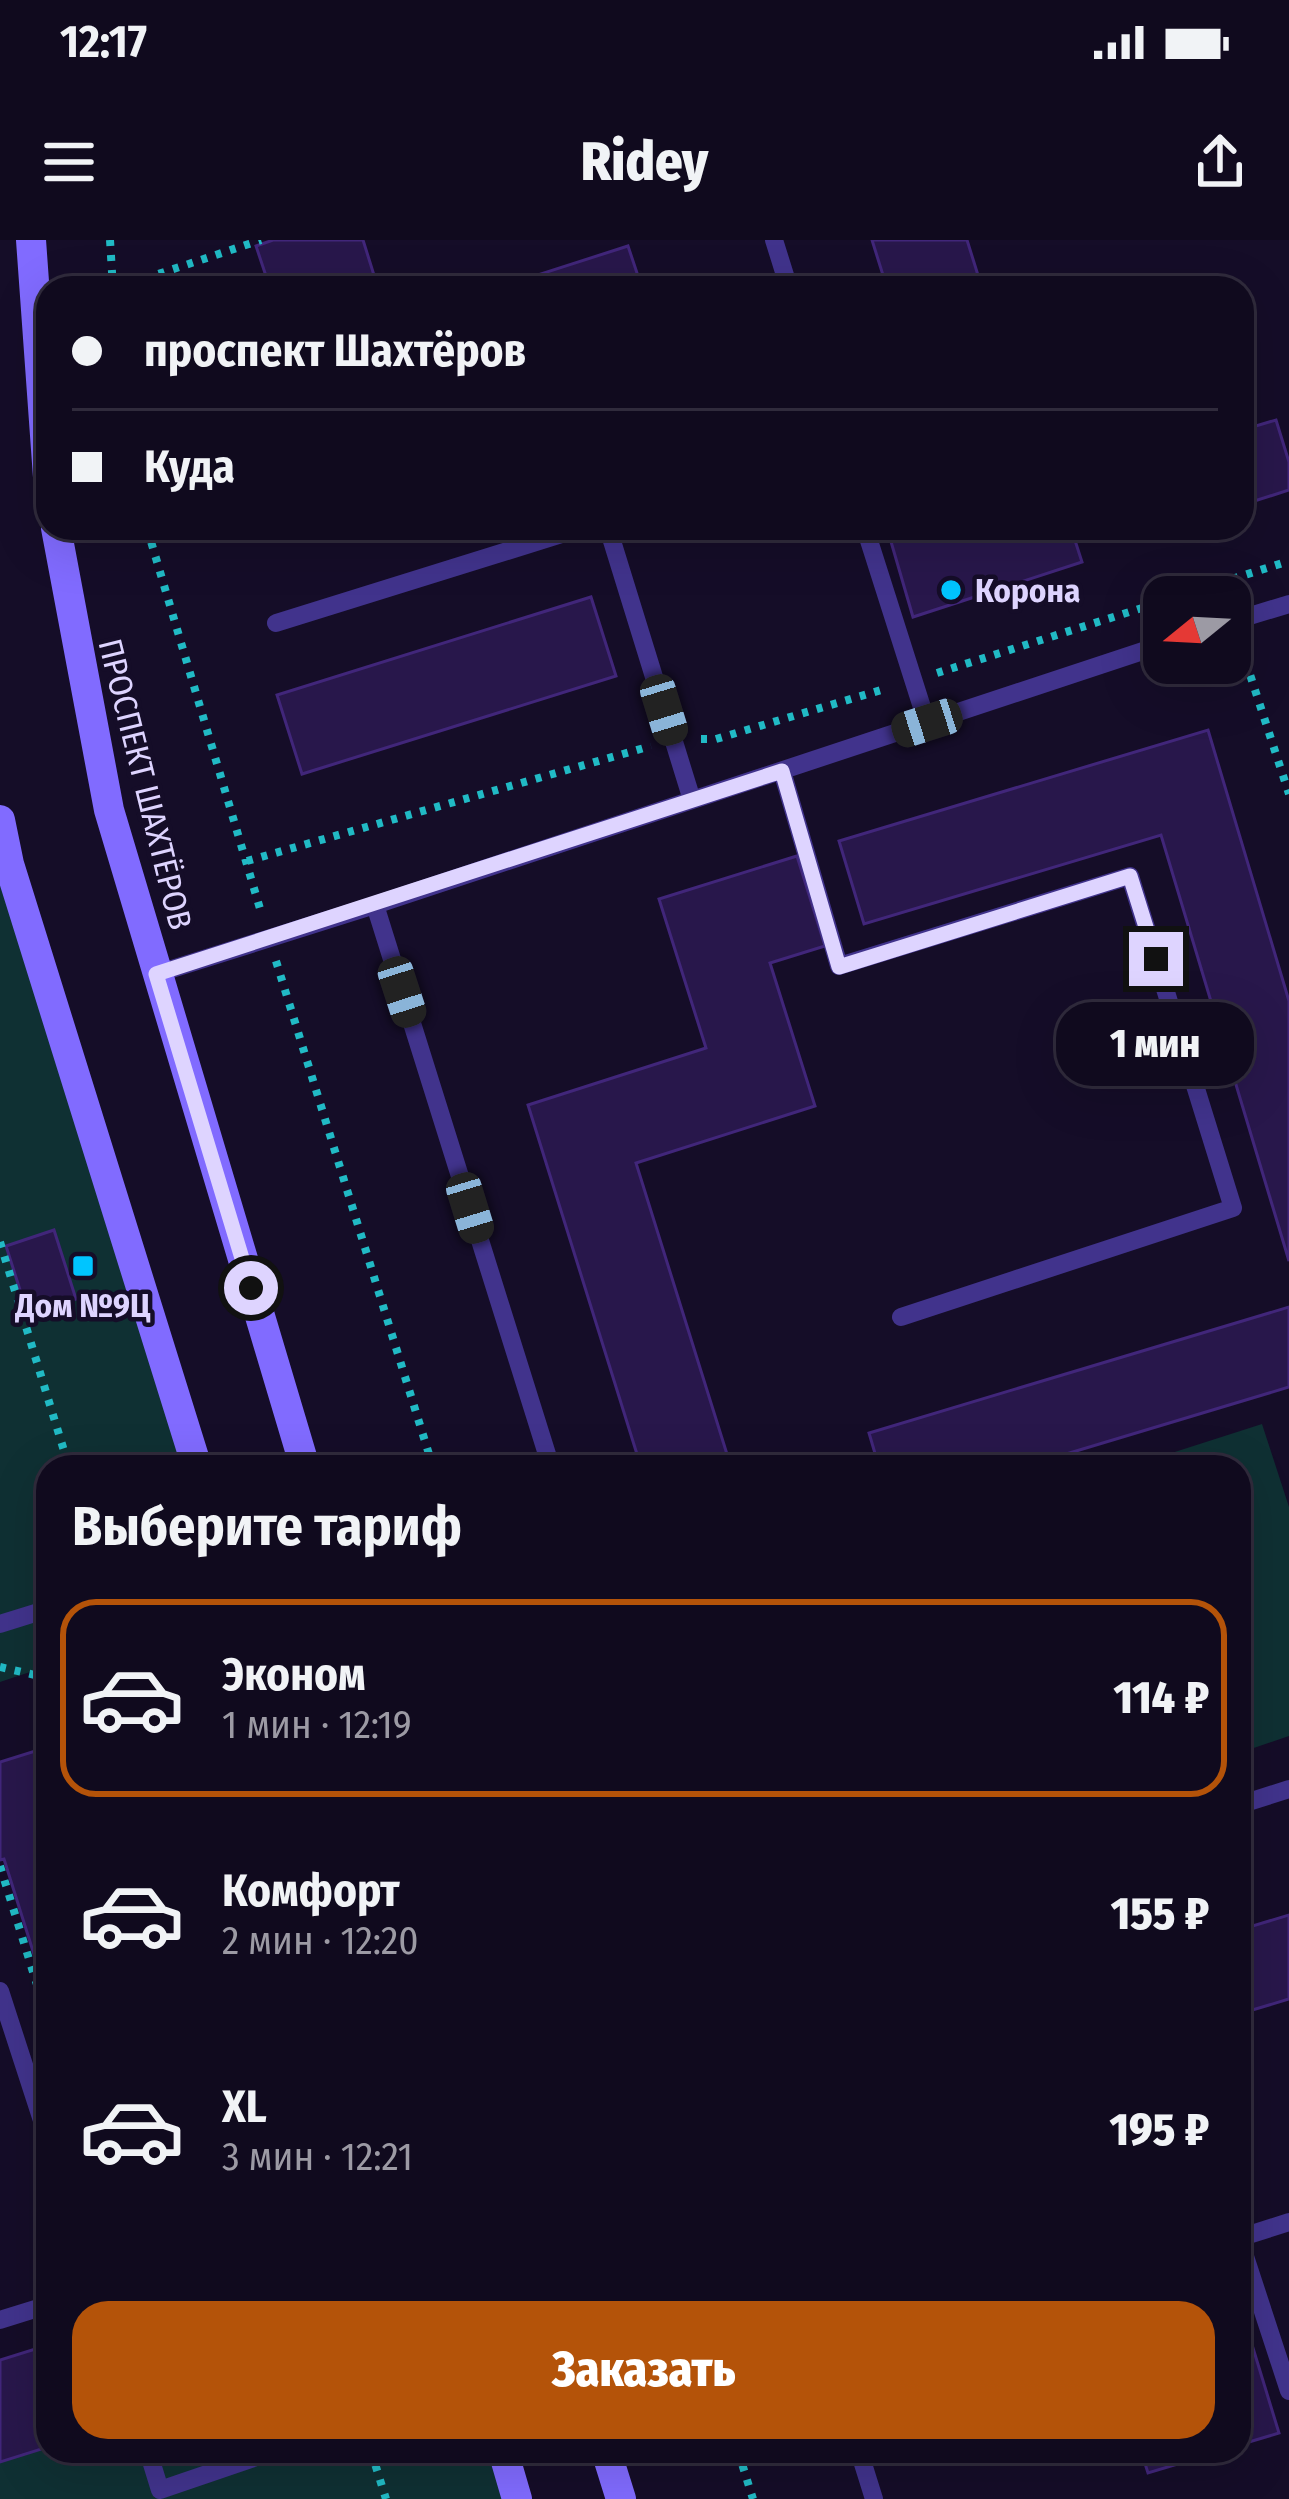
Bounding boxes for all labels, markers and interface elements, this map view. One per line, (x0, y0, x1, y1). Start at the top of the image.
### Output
text: 12:17 (60, 15, 147, 69)
icon: menu (36, 129, 102, 195)
icon: share (1187, 129, 1253, 195)
text: Ridey (581, 130, 708, 194)
text: проспект Шахтёров (144, 324, 526, 378)
text: Куда (144, 440, 235, 494)
place label: Корона (975, 571, 1080, 611)
north arrow (1143, 576, 1251, 684)
map controls (1143, 576, 1251, 684)
marker: Корона (938, 577, 964, 603)
street label: ПРОСПЕКТ ШАХТЁРОВ (90, 635, 200, 934)
car (636, 670, 692, 750)
car (887, 695, 967, 751)
route end (1129, 932, 1183, 986)
car (374, 952, 430, 1032)
callout: 1 мин (1057, 1001, 1255, 1085)
text: 1 мин (1110, 1021, 1200, 1067)
car (442, 1168, 498, 1248)
marker: Дом №9Ц (70, 1253, 96, 1279)
route start (224, 1261, 278, 1315)
place label: Дом №9Ц (14, 1286, 151, 1326)
text: Выберите тариф (72, 1495, 462, 1559)
icon: car (78, 1644, 186, 1752)
text: Эконом (222, 1648, 366, 1702)
text: 114 ₽ (1114, 1671, 1209, 1725)
text: 1 мин · 12:19 (222, 1702, 412, 1748)
icon: car (78, 1860, 186, 1968)
text: Комфорт (222, 1864, 400, 1918)
text: 155 ₽ (1111, 1887, 1209, 1941)
text: 2 мин · 12:20 (222, 1918, 419, 1964)
icon: car (78, 2076, 186, 2184)
text: XL (222, 2080, 267, 2134)
text: 195 ₽ (1109, 2103, 1209, 2157)
text: 3 мин · 12:21 (222, 2134, 413, 2180)
button: Заказать (72, 2301, 1215, 2439)

